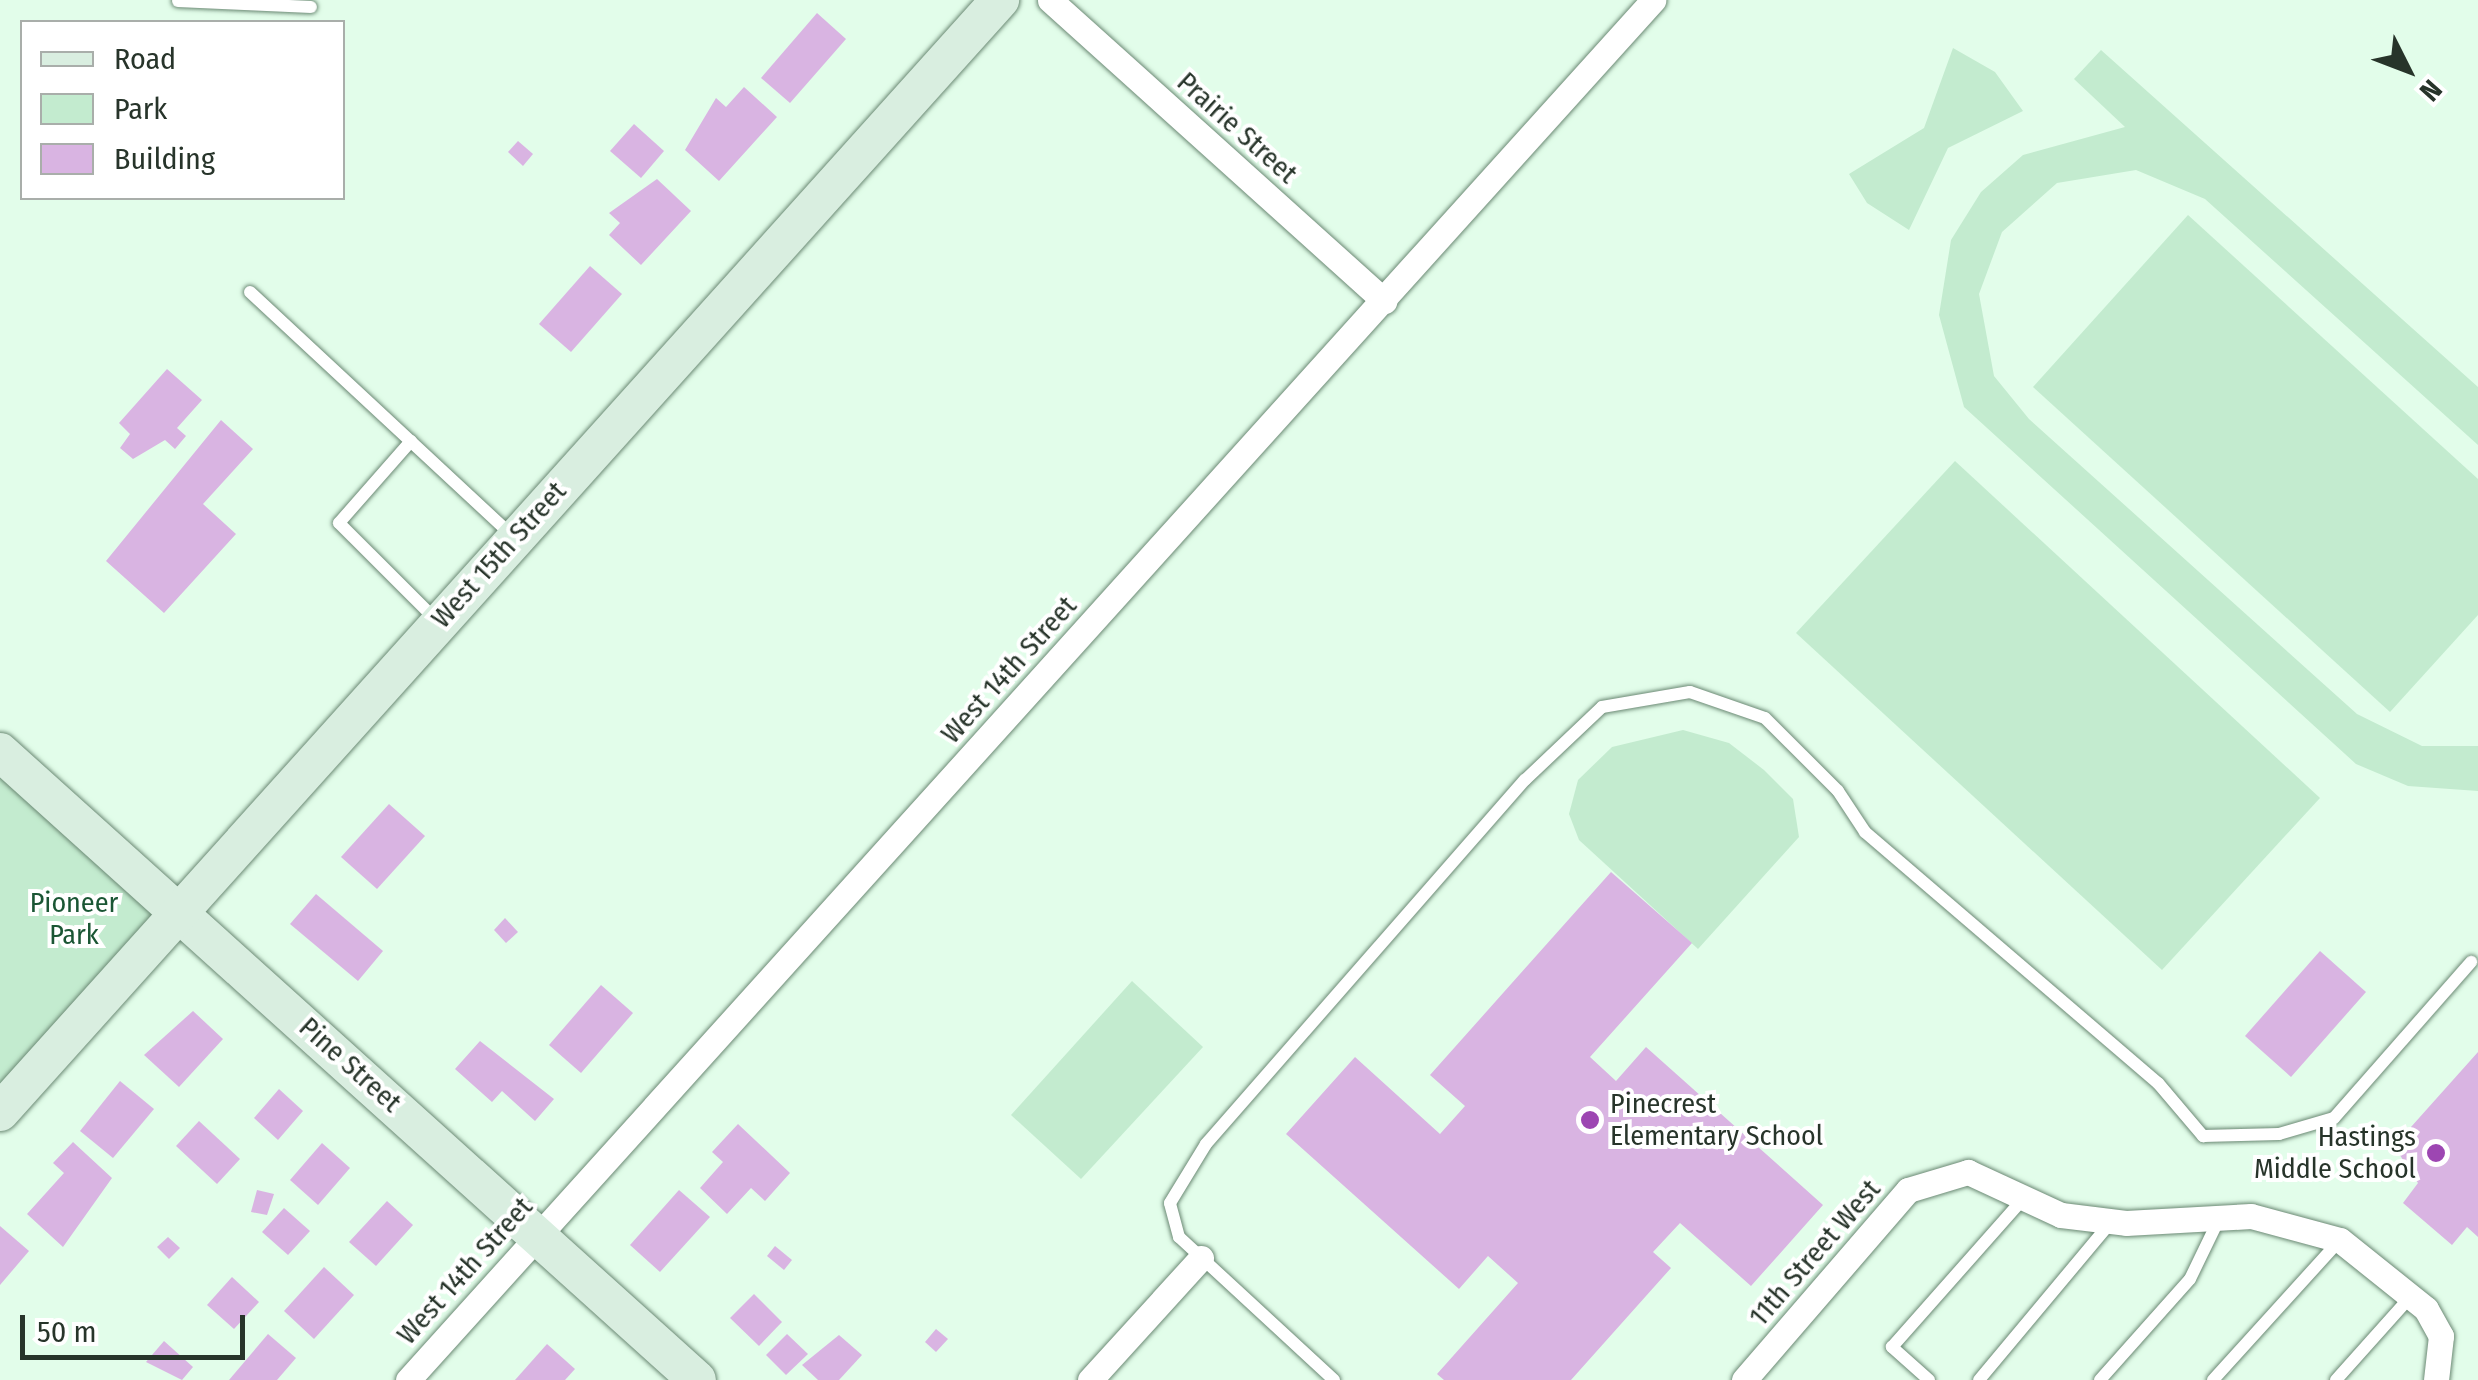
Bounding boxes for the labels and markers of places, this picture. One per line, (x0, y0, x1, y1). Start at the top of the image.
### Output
place label: Pinecrest Elementary School (1610, 1087, 1823, 1153)
marker: Pinecrest Elementary School (1579, 1109, 1601, 1131)
place label: Hastings Middle School (2254, 1120, 2416, 1186)
marker: Hastings Middle School (2425, 1142, 2447, 1164)

